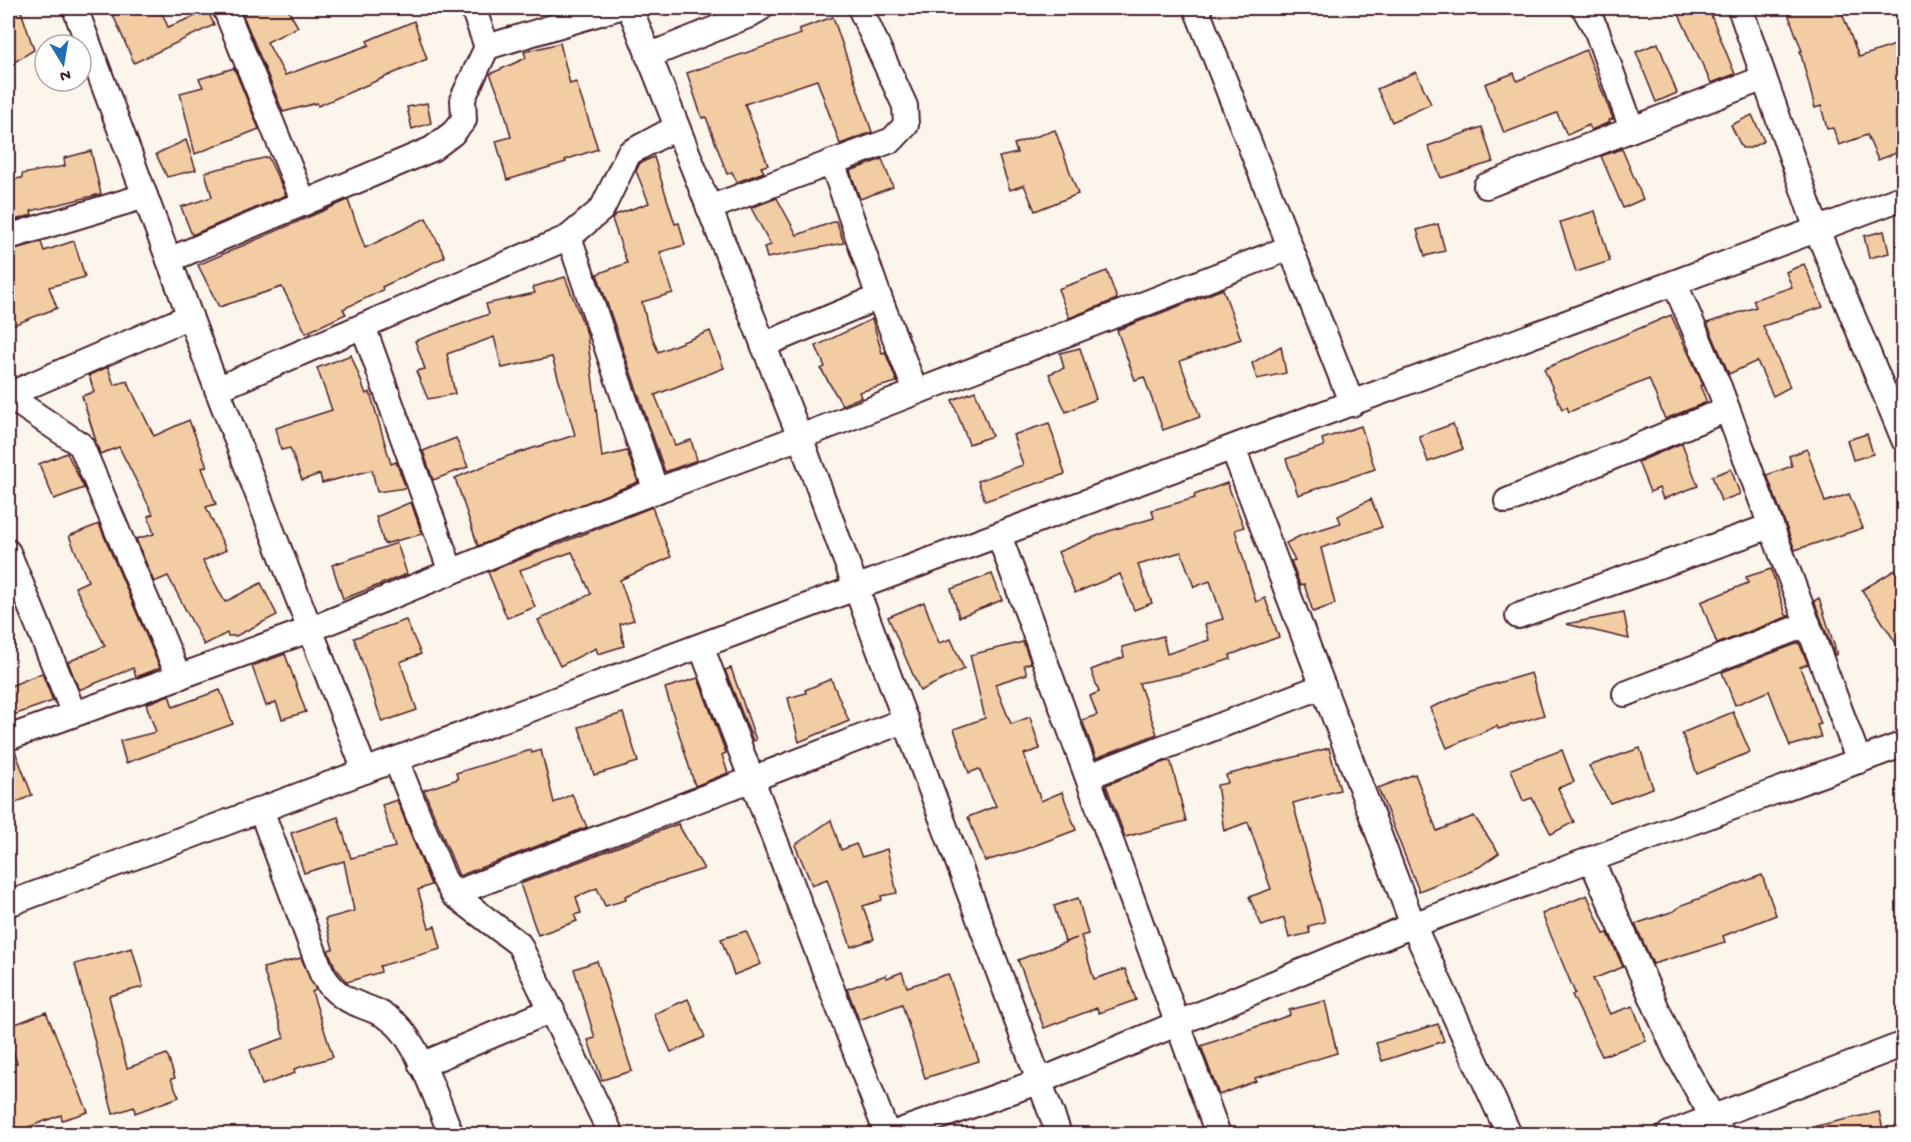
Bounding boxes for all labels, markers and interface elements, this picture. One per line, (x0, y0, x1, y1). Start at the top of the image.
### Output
north arrow (33, 33, 93, 93)
text: N (58, 64, 72, 85)

